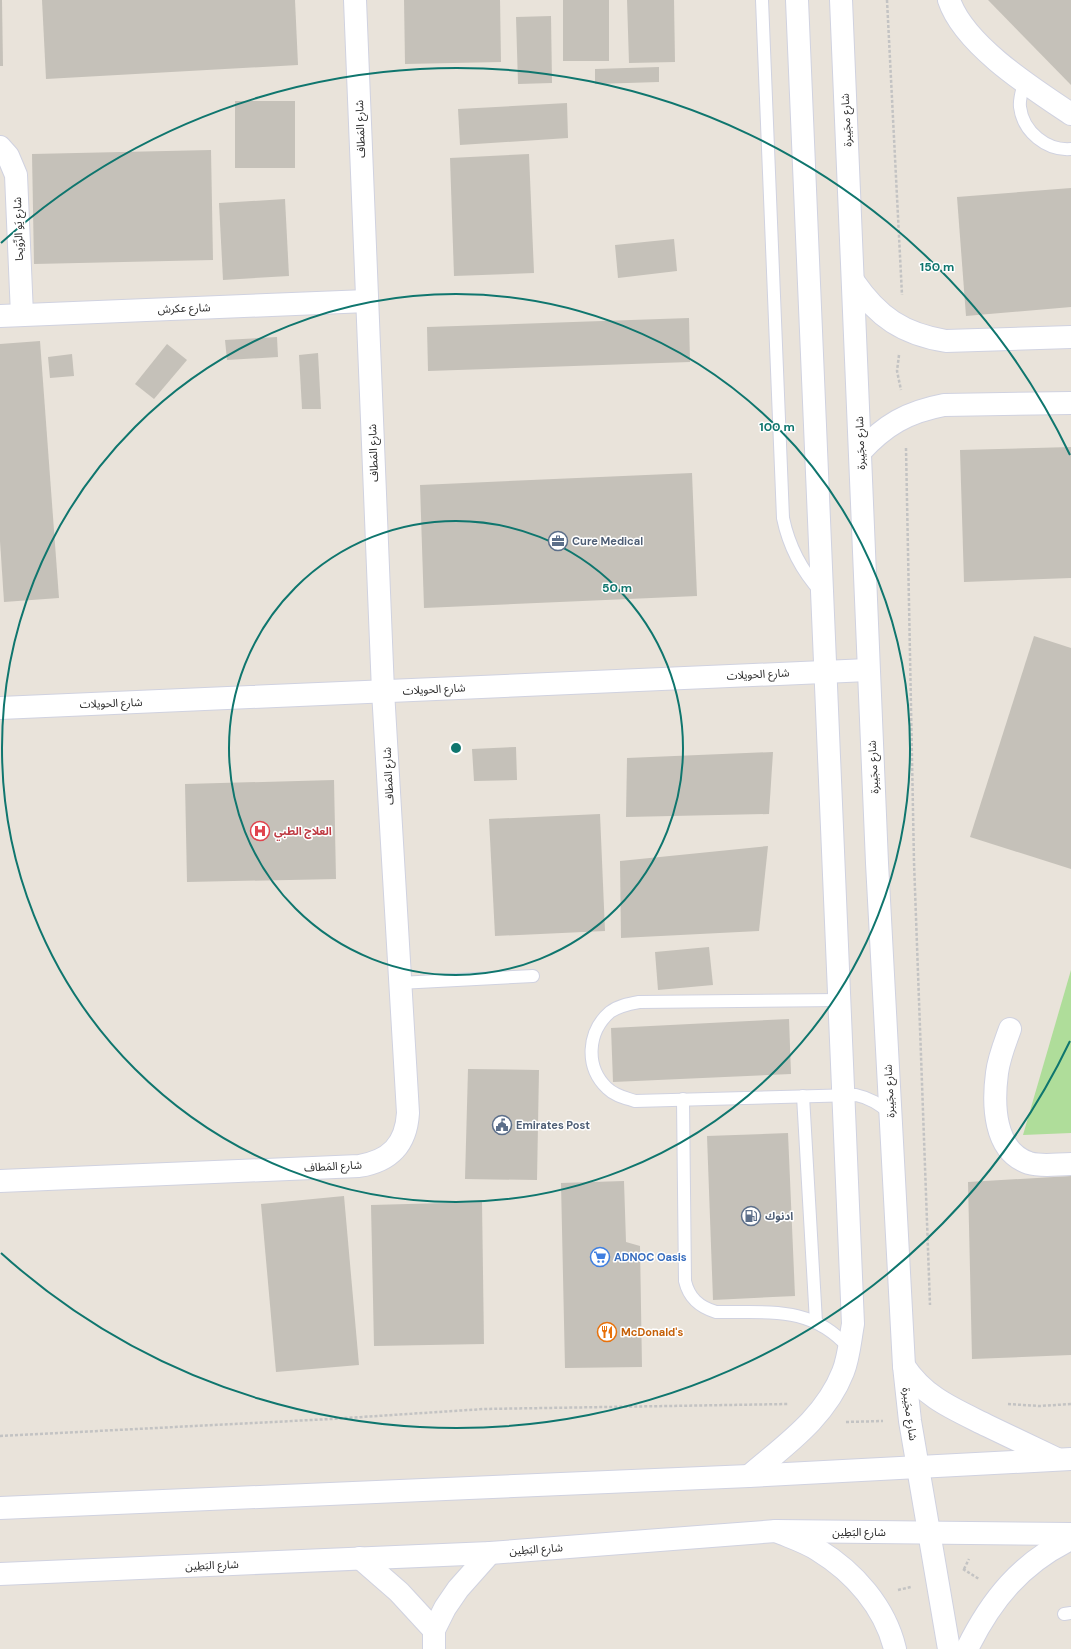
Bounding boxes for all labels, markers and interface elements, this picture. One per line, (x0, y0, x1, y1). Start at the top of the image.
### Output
street label: شارع مجَيبرة (838, 93, 855, 147)
street label: شارع المَطاف (352, 99, 369, 158)
street label: شارع يَو الرِّوَيحا (10, 196, 27, 261)
text: 150 m (920, 259, 954, 275)
street label: شارع عكرش (157, 300, 211, 317)
street label: شارع مجَيبرة (852, 416, 869, 470)
text: 100 m (759, 419, 795, 435)
street label: شارع المَطاف (365, 423, 382, 482)
office icon: Cure Medical (547, 530, 569, 552)
place label: Cure Medical (572, 534, 643, 548)
text: 50 m (602, 580, 632, 596)
street label: شارع الحويلات (726, 665, 790, 684)
street label: شارع الحويلات (402, 680, 466, 699)
street label: شارع الحويلات (79, 695, 143, 712)
street label: شارع مجَيبرة (865, 740, 882, 794)
centre of rings (449, 741, 463, 755)
street label: شارع المَطاف (379, 746, 398, 805)
hospital icon: العلاج الطبي (249, 820, 271, 842)
place label: العلاج الطبي (274, 824, 332, 841)
street label: شارع مجَيبرة (881, 1064, 898, 1118)
public building icon: Emirates Post (491, 1114, 513, 1136)
place label: Emirates Post (516, 1118, 590, 1132)
street label: شارع المَطاف (304, 1157, 363, 1176)
fuel station icon: ادنوك (740, 1205, 762, 1227)
place label: ادنوك (765, 1209, 793, 1223)
supermarket icon: ADNOC Oasis (589, 1246, 611, 1268)
place label: ADNOC Oasis (614, 1250, 687, 1264)
restaurant icon: McDonald's (596, 1321, 618, 1343)
place label: McDonald's (621, 1325, 683, 1339)
street label: شارع مجَيبرة (898, 1387, 921, 1442)
street label: شارع البَطِين (832, 1525, 886, 1540)
street label: شارع البَطِين (509, 1540, 564, 1559)
street label: شارع البَطِين (185, 1557, 239, 1574)

